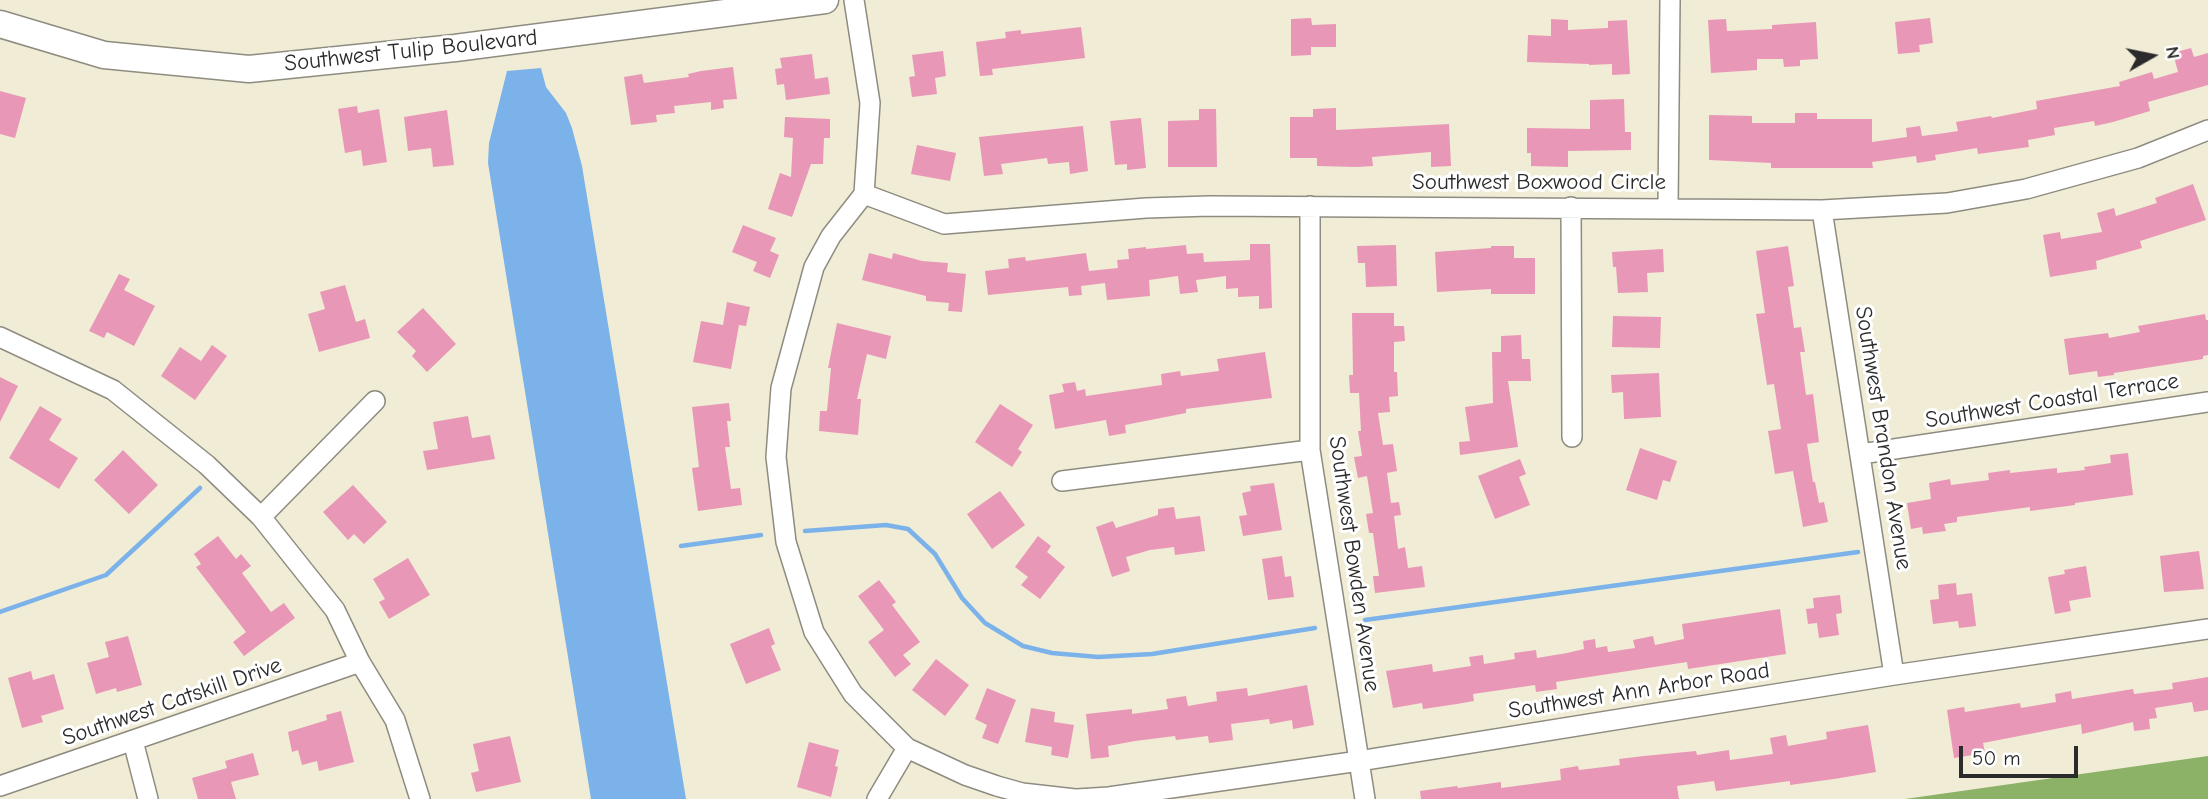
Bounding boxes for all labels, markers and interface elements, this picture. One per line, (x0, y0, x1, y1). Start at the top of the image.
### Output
north arrow (2117, 21, 2187, 91)
street label: Southwest Tulip Boulevard (283, 24, 539, 78)
text: N (2161, 45, 2185, 61)
street label: Southwest Boxwood Circle (1412, 168, 1666, 196)
street label: Southwest Brandon Avenue (1849, 304, 1917, 572)
street label: Southwest Coastal Terrace (1923, 367, 2181, 435)
street label: Southwest Bowden Avenue (1322, 434, 1386, 694)
street label: Southwest Catskill Drive (59, 652, 285, 752)
street label: Southwest Ann Arbor Road (1506, 657, 1772, 725)
scale bar (1963, 732, 2082, 776)
text: 50 m (1972, 746, 2021, 770)

